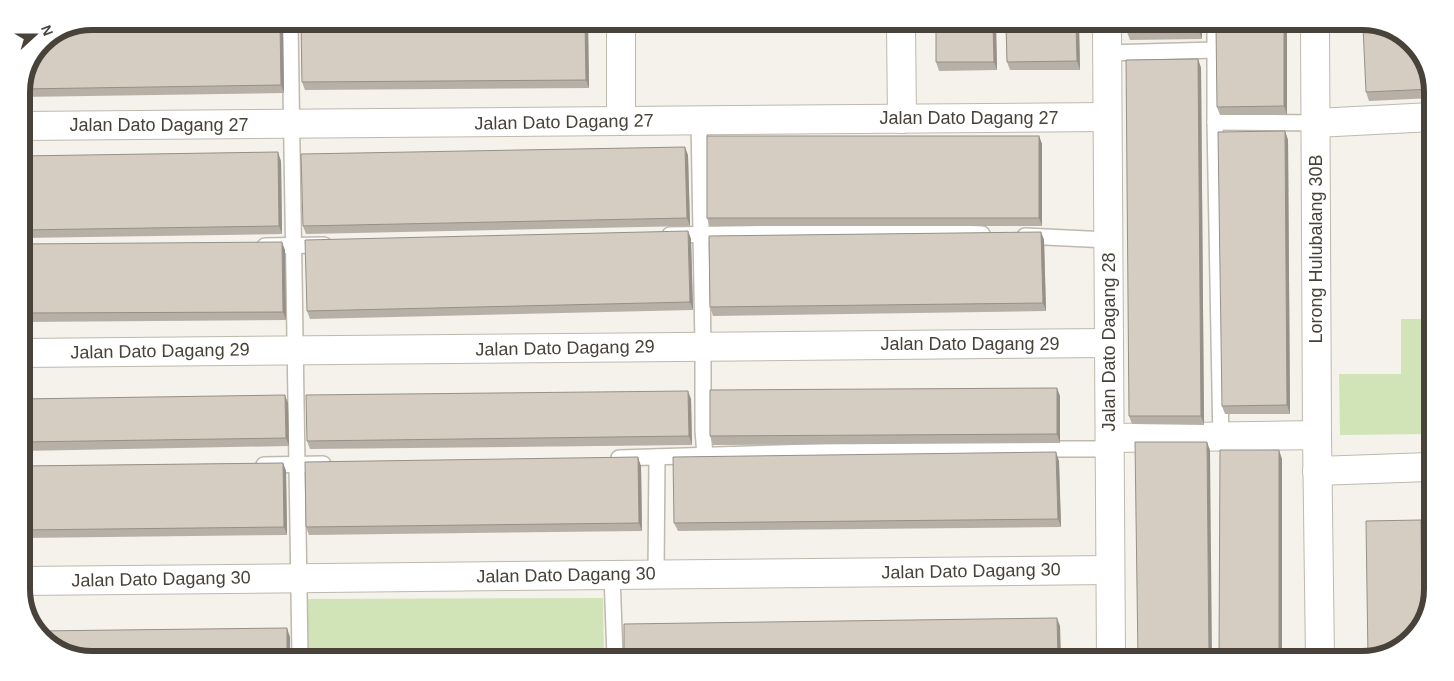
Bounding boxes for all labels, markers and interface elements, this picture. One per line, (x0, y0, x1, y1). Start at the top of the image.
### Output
north arrow (10, 10, 60, 60)
text: N (38, 23, 56, 38)
street label: Jalan Dato Dagang 27 (879, 108, 1059, 128)
street label: Jalan Dato Dagang 27 (474, 110, 654, 134)
street label: Jalan Dato Dagang 27 (69, 115, 249, 135)
street label: Lorong Hulubalang 30B (1306, 154, 1326, 344)
street label: Jalan Dato Dagang 28 (1099, 252, 1119, 432)
street label: Jalan Dato Dagang 29 (880, 334, 1060, 354)
street label: Jalan Dato Dagang 29 (475, 336, 655, 360)
street label: Jalan Dato Dagang 29 (70, 339, 250, 363)
street label: Jalan Dato Dagang 30 (881, 559, 1061, 583)
street label: Jalan Dato Dagang 30 (476, 563, 656, 587)
street label: Jalan Dato Dagang 30 (71, 567, 251, 591)

